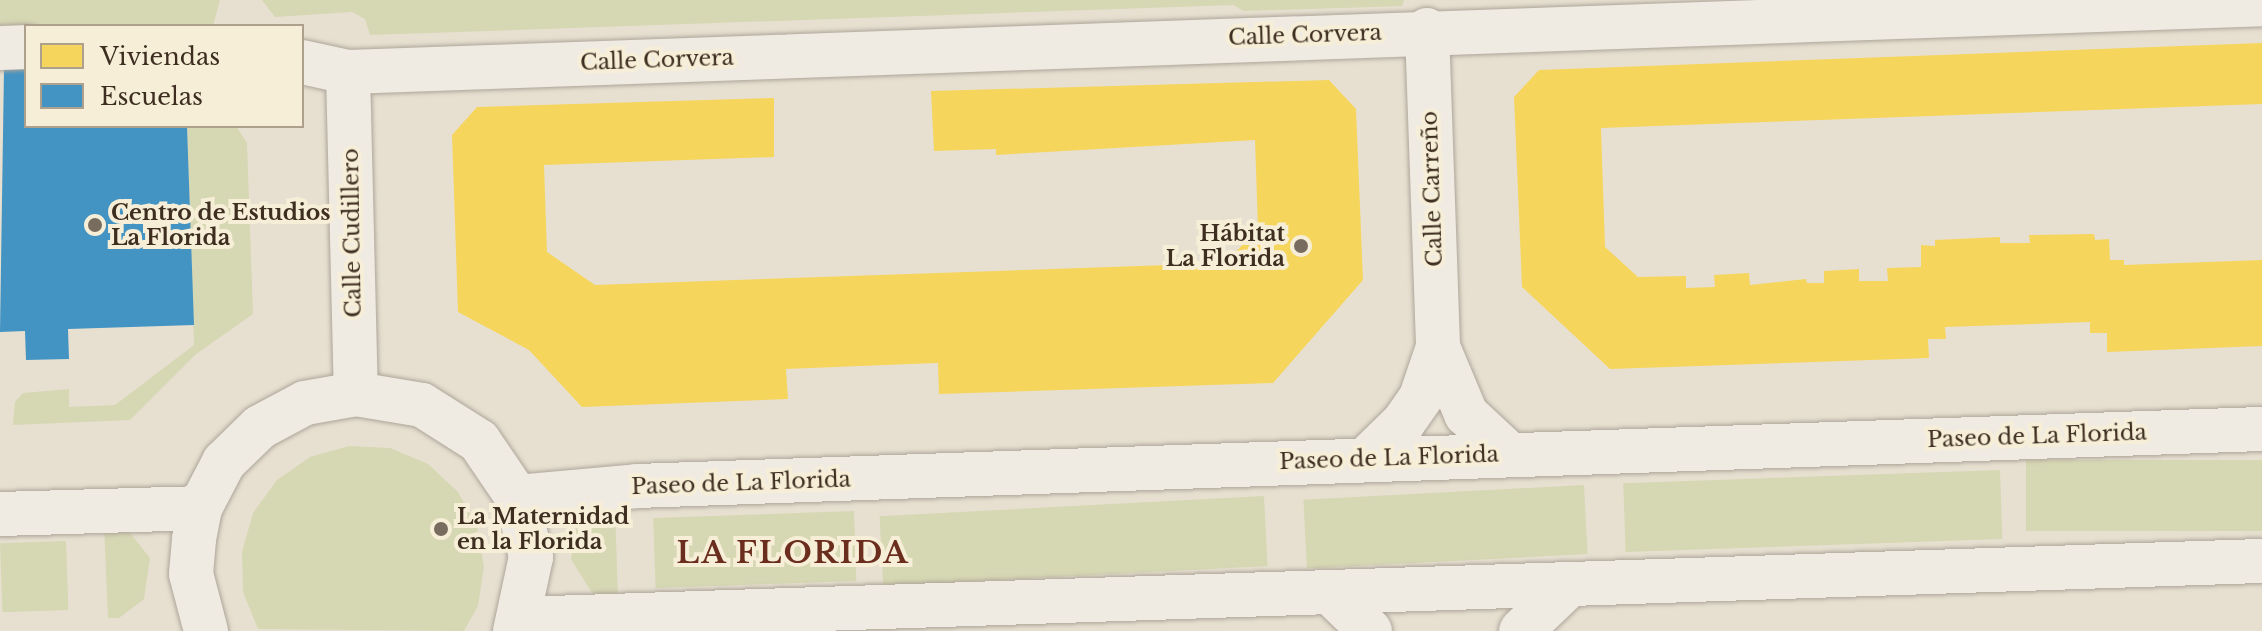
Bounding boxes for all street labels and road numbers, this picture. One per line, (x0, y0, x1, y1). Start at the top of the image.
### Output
street label: Calle Corvera (1228, 19, 1382, 51)
street label: Calle Corvera (580, 44, 734, 76)
street label: Calle Carreño (1416, 111, 1448, 267)
street label: Calle Cudillero (337, 148, 367, 318)
street label: Paseo de La Florida (1927, 419, 2147, 453)
street label: Paseo de La Florida (1279, 441, 1499, 475)
street label: Paseo de La Florida (631, 466, 851, 500)

